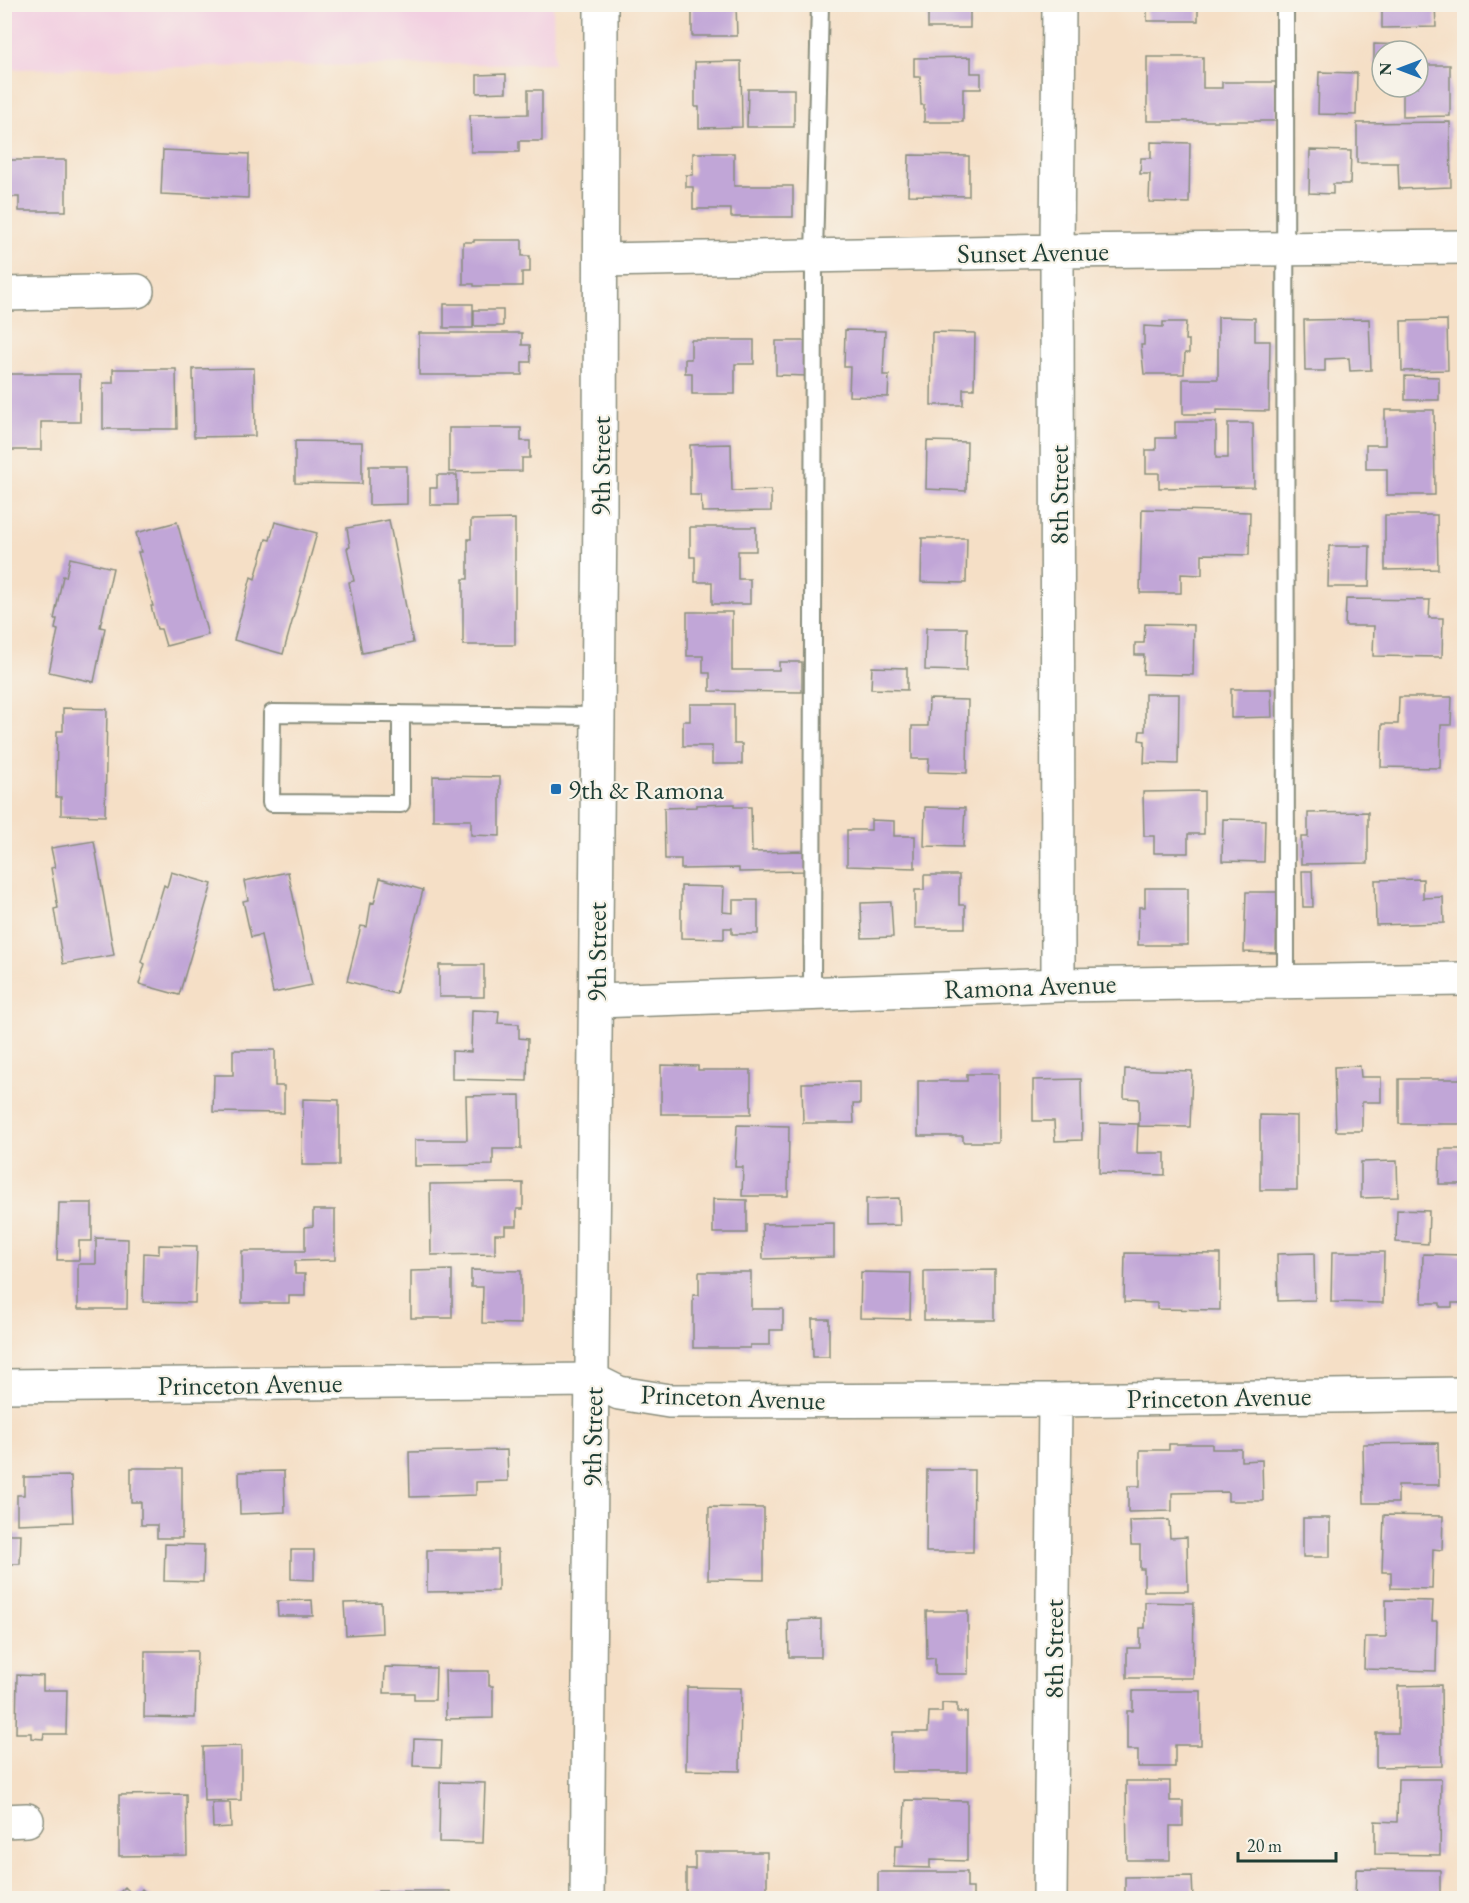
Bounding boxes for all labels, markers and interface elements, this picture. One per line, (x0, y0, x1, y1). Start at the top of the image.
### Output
north arrow (1370, 39, 1430, 99)
text: N (1375, 62, 1396, 75)
street label: Sunset Avenue (957, 233, 1109, 271)
street label: 9th Street (583, 415, 618, 516)
street label: 8th Street (1041, 444, 1076, 545)
place label: 9th & Ramona (568, 772, 724, 807)
marker: 9th & Ramona (549, 782, 563, 796)
street label: 9th Street (579, 901, 614, 1002)
street label: Ramona Avenue (943, 966, 1117, 1006)
street label: Princeton Avenue (157, 1365, 343, 1403)
street label: Princeton Avenue (640, 1376, 826, 1418)
street label: Princeton Avenue (1126, 1378, 1312, 1416)
street label: 9th Street (574, 1386, 610, 1487)
street label: 8th Street (1036, 1598, 1071, 1699)
scale bar (1238, 1825, 1336, 1863)
text: 20 m (1247, 1834, 1282, 1857)

